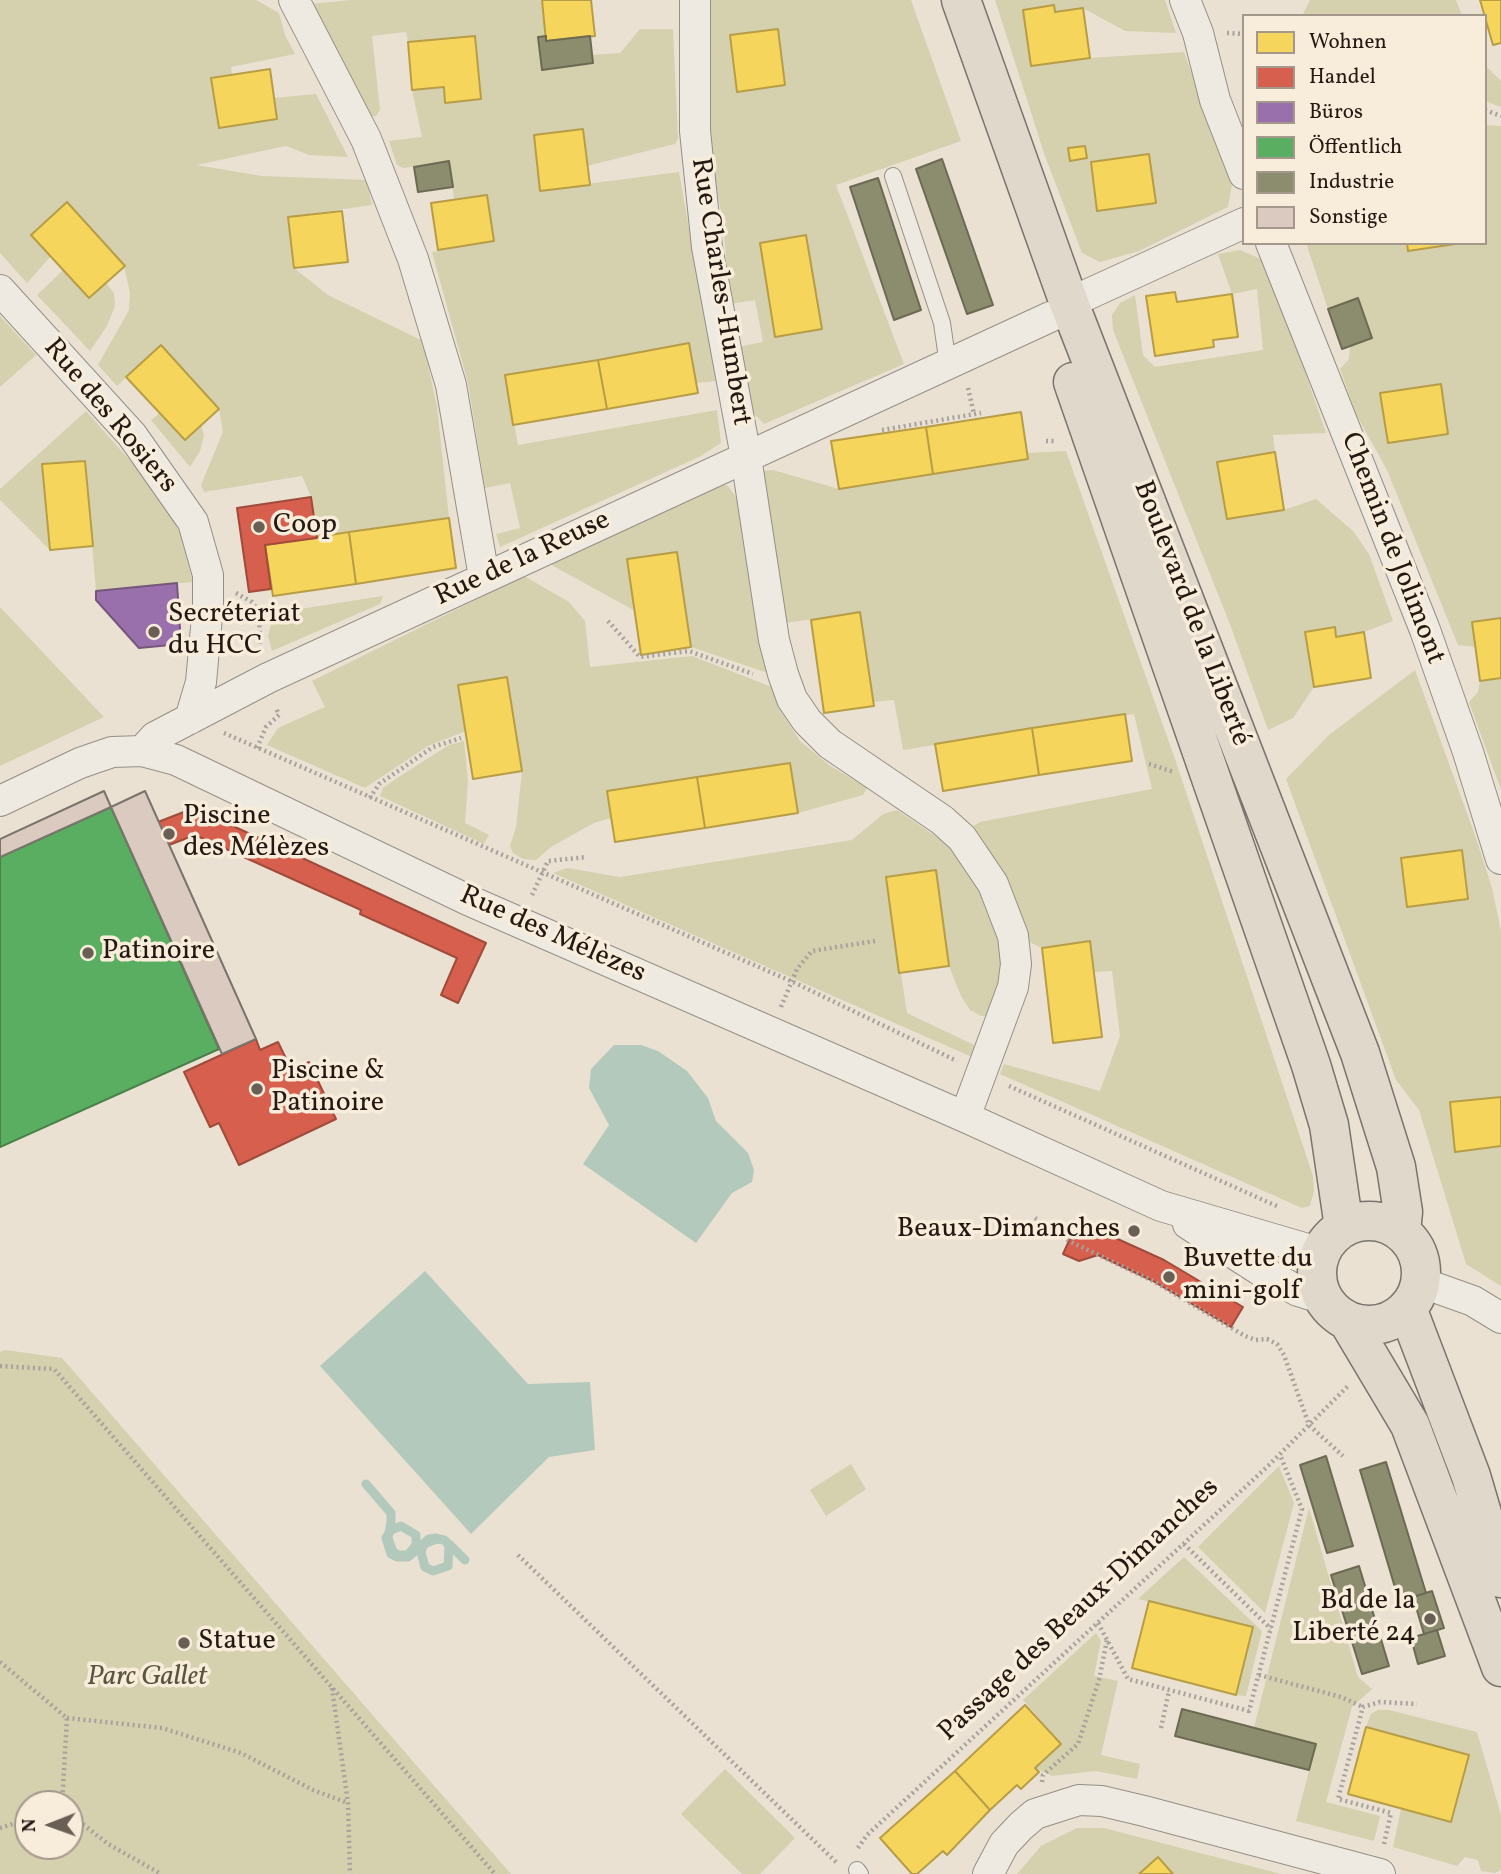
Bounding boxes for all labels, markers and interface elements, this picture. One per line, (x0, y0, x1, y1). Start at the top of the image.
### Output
legend (1242, 14, 1487, 245)
text: Wohnen (1309, 28, 1387, 57)
text: Handel (1309, 63, 1376, 92)
text: Büros (1309, 98, 1363, 127)
text: Öffentlich (1309, 133, 1402, 162)
street label: Rue Charles-Humbert (681, 156, 757, 428)
text: Industrie (1309, 168, 1394, 197)
text: Sonstige (1309, 203, 1388, 232)
street label: Rue des Rosiers (35, 333, 183, 501)
street label: Chemin de Jolimont (1331, 428, 1451, 670)
street label: Boulevard de la Liberté (1124, 477, 1256, 751)
street label: Rue de la Reuse (430, 505, 616, 615)
place label: Coop (273, 510, 337, 544)
marker: Coop (251, 519, 267, 535)
place label: Secréteriat du HCC (168, 599, 301, 665)
marker: Secréteriat du HCC (146, 624, 162, 640)
place label: Piscine des Mélèzes (183, 801, 329, 867)
marker: Piscine des Mélèzes (161, 826, 177, 842)
street label: Rue des Mélèzes (454, 880, 650, 992)
place label: Patinoire (102, 936, 215, 970)
marker: Patinoire (80, 945, 96, 961)
place label: Piscine & Patinoire (271, 1056, 385, 1122)
marker: Piscine & Patinoire (249, 1081, 265, 1097)
place label: Beaux-Dimanches (897, 1214, 1120, 1248)
marker: Beaux-Dimanches (1126, 1223, 1142, 1239)
place label: Buvette du mini-golf (1183, 1244, 1313, 1310)
marker: Buvette du mini-golf (1161, 1269, 1177, 1285)
street label: Passage des Beaux-Dimanches (933, 1472, 1227, 1750)
place label: Bd de la Liberté 24 (1292, 1586, 1416, 1652)
marker: Bd de la Liberté 24 (1422, 1611, 1438, 1627)
place label: Statue (198, 1626, 276, 1660)
marker: Statue (176, 1635, 192, 1651)
park label: Parc Gallet (87, 1662, 207, 1696)
north arrow (14, 1790, 84, 1860)
text: N (17, 1818, 43, 1832)

